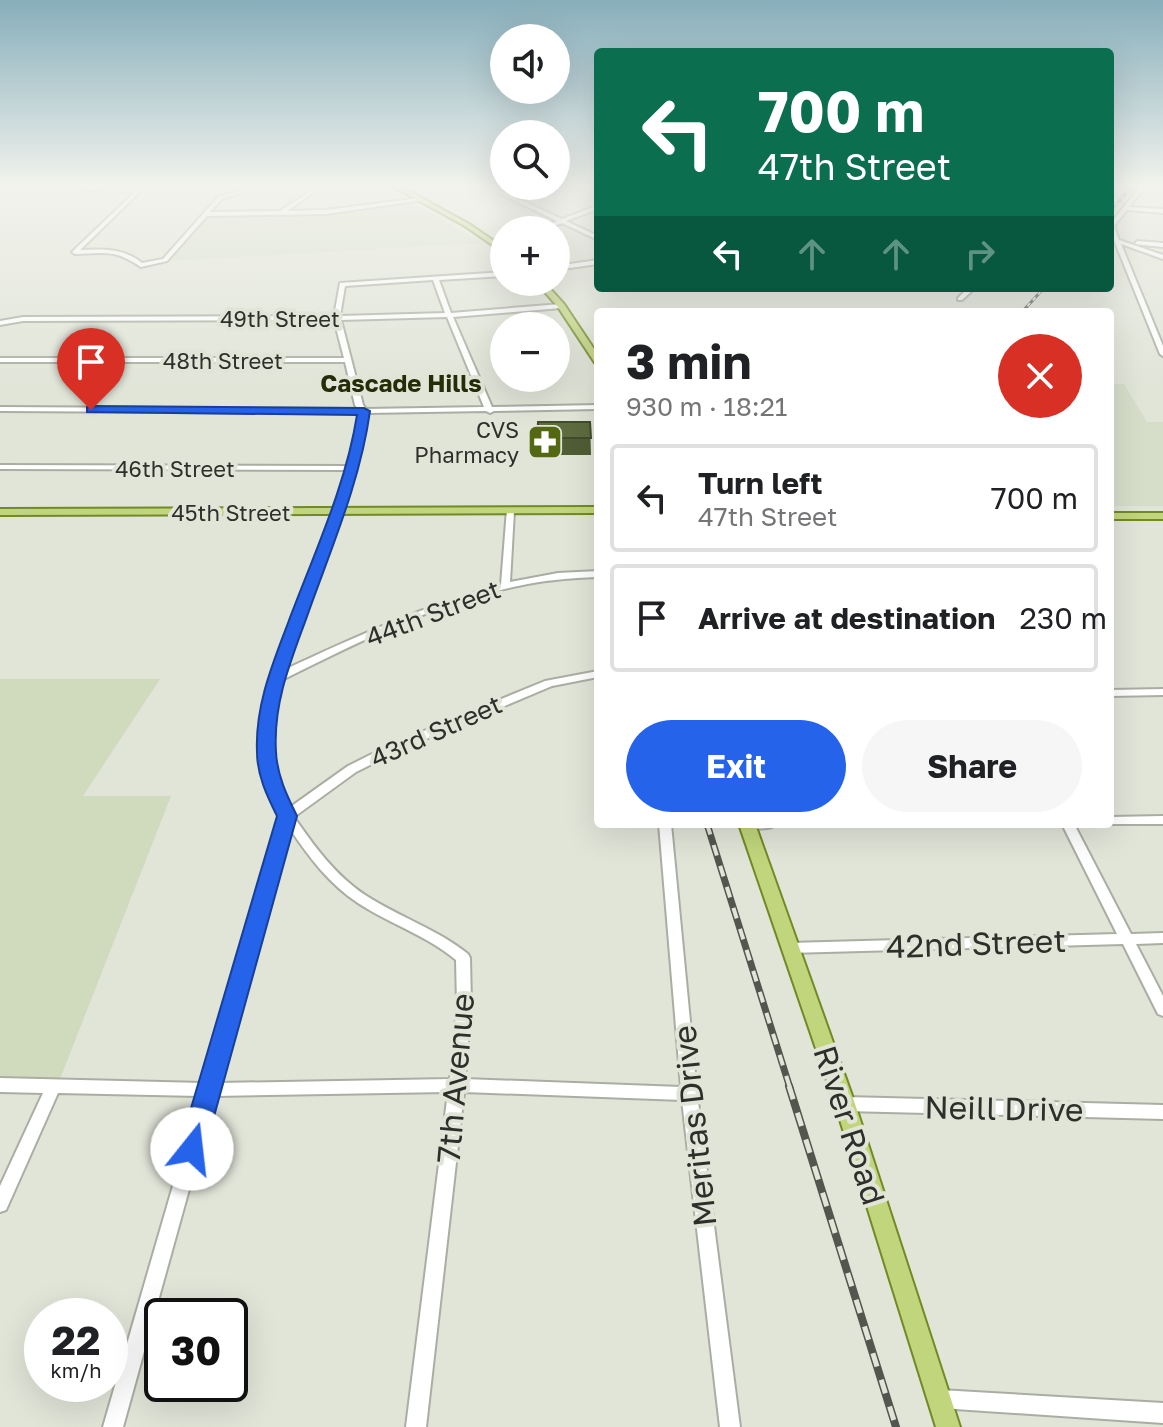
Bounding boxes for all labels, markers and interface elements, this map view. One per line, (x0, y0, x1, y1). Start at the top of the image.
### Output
map controls (490, 24, 570, 392)
button: sound (490, 24, 570, 104)
text: 700 m (758, 77, 924, 144)
icon: left (626, 80, 730, 184)
button: search (490, 120, 570, 200)
text: 47th Street (758, 145, 951, 188)
button: + (490, 216, 570, 296)
icon: left (706, 232, 750, 276)
icon: ahead (790, 232, 834, 276)
icon: ahead (874, 232, 918, 276)
icon: right (958, 232, 1002, 276)
street label: 49th Street (220, 305, 340, 332)
button: − (490, 312, 570, 392)
pin (57, 328, 125, 410)
text: 3 min (626, 332, 751, 390)
button: close (998, 334, 1082, 418)
icon: arrive (69, 340, 113, 384)
street label: 48th Street (163, 347, 283, 374)
district label: Cascade Hills (320, 368, 482, 397)
text: 930 m · 18:21 (626, 391, 787, 422)
place label: CVS Pharmacy (414, 416, 519, 468)
pharmacy icon: CVS Pharmacy (526, 423, 564, 461)
street label: 46th Street (115, 455, 235, 482)
text: Turn left (698, 465, 823, 501)
icon: left (630, 476, 674, 520)
text: 700 m (991, 480, 1078, 516)
street label: 45th Street (171, 499, 291, 526)
text: 47th Street (698, 501, 838, 532)
street label: 44th Street (361, 573, 505, 653)
icon: arrive (630, 596, 674, 640)
text: Arrive at destination (698, 600, 995, 636)
text: 230 m (1019, 600, 1107, 636)
street label: 43rd Street (366, 688, 506, 774)
button: Exit (626, 720, 846, 812)
button: Share (862, 720, 1082, 812)
street label: 42nd Street (885, 921, 1067, 965)
street label: 7th Avenue (429, 991, 481, 1165)
street label: Meritas Drive (665, 1023, 723, 1229)
street label: River Road (806, 1041, 894, 1209)
street label: Neill Drive (924, 1088, 1084, 1128)
position arrow (150, 1107, 234, 1191)
speed limit sign: 30 (144, 1298, 248, 1402)
text: 22 (52, 1316, 100, 1364)
text: km/h (51, 1358, 101, 1382)

